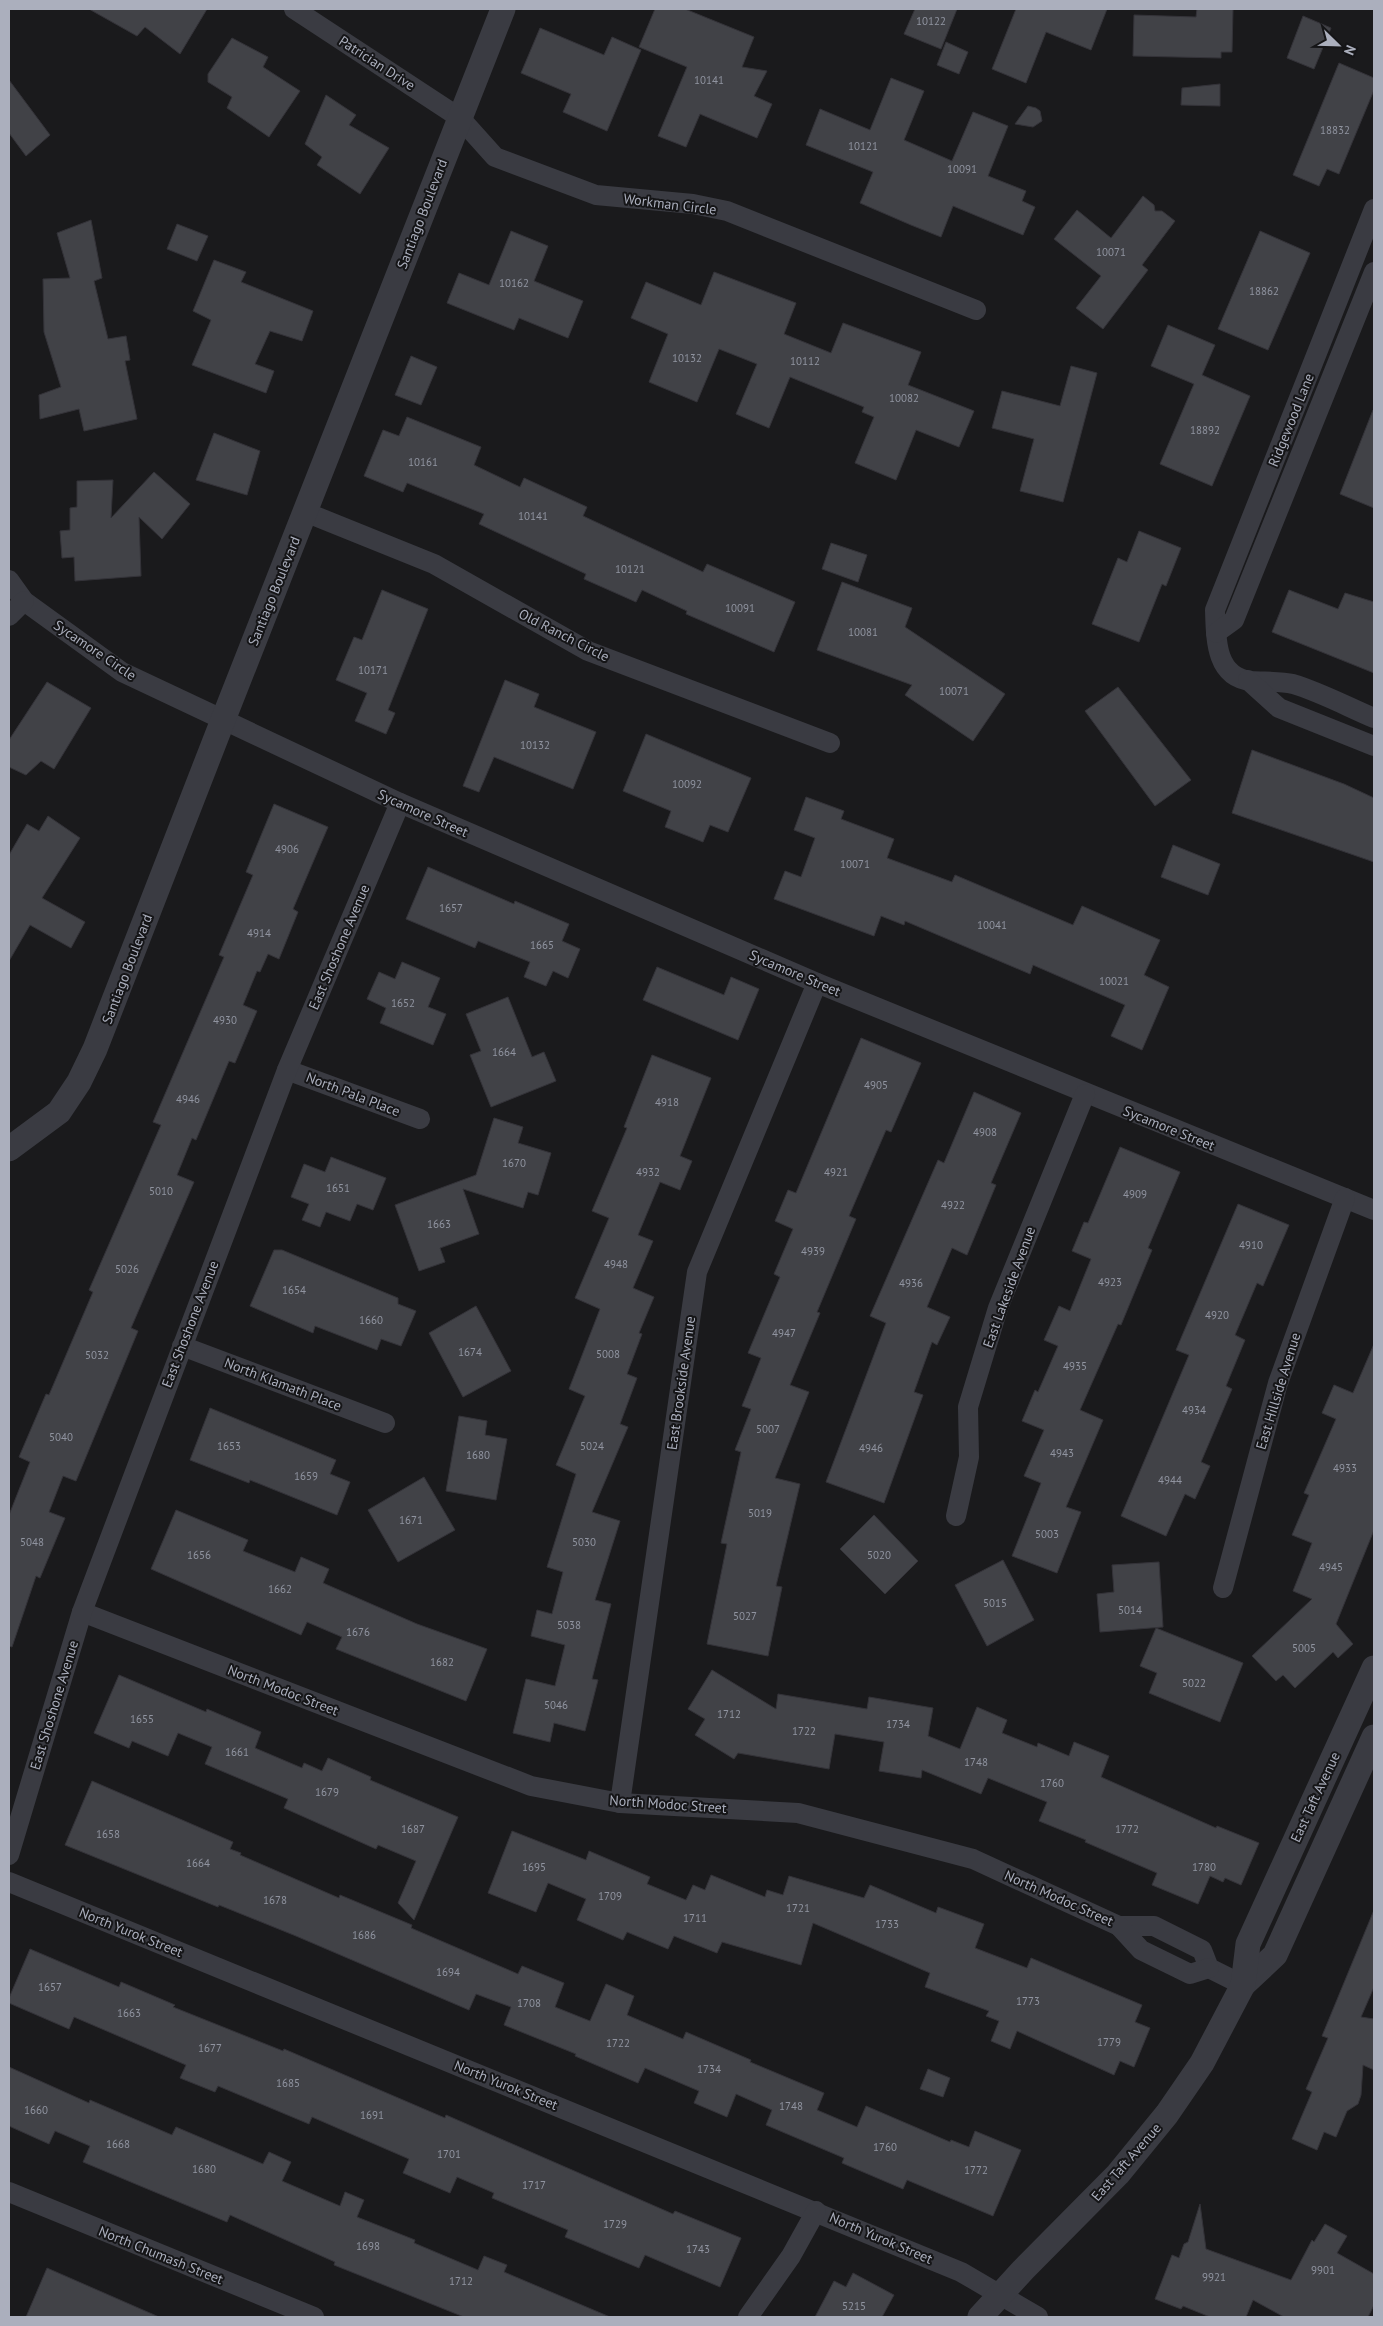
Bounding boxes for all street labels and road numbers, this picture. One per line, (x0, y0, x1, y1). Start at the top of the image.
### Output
street label: Patrician Drive (335, 32, 419, 94)
street label: Santiago Boulevard (393, 156, 451, 272)
street label: Workman Circle (622, 189, 718, 219)
street label: Ridgewood Lane (1264, 371, 1318, 469)
street label: Santiago Boulevard (244, 534, 304, 648)
street label: Old Ranch Circle (516, 604, 612, 666)
street label: Sycamore Circle (50, 616, 140, 684)
street label: Sycamore Street (375, 785, 471, 841)
street label: East Shoshone Avenue (304, 882, 374, 1012)
street label: Santiago Boulevard (98, 911, 156, 1027)
street label: Sycamore Street (747, 946, 844, 1000)
street label: North Pala Place (303, 1068, 403, 1120)
street label: Sycamore Street (1121, 1101, 1218, 1155)
street label: East Lakeside Avenue (979, 1224, 1039, 1350)
street label: East Shoshone Avenue (158, 1258, 222, 1390)
street label: East Brookside Avenue (663, 1315, 699, 1451)
street label: East Hillside Avenue (1252, 1330, 1304, 1452)
street label: North Klamath Place (222, 1353, 344, 1415)
street label: East Shoshone Avenue (26, 1638, 82, 1772)
street label: North Modoc Street (225, 1661, 341, 1720)
street label: East Taft Avenue (1286, 1749, 1344, 1845)
street label: North Modoc Street (609, 1791, 727, 1817)
street label: North Modoc Street (1002, 1866, 1116, 1930)
street label: North Yurok Street (77, 1903, 186, 1961)
street label: North Yurok Street (452, 2056, 561, 2114)
street label: East Taft Avenue (1087, 2119, 1165, 2205)
street label: North Yurok Street (827, 2208, 935, 2268)
street label: North Chumash Street (96, 2222, 226, 2288)

